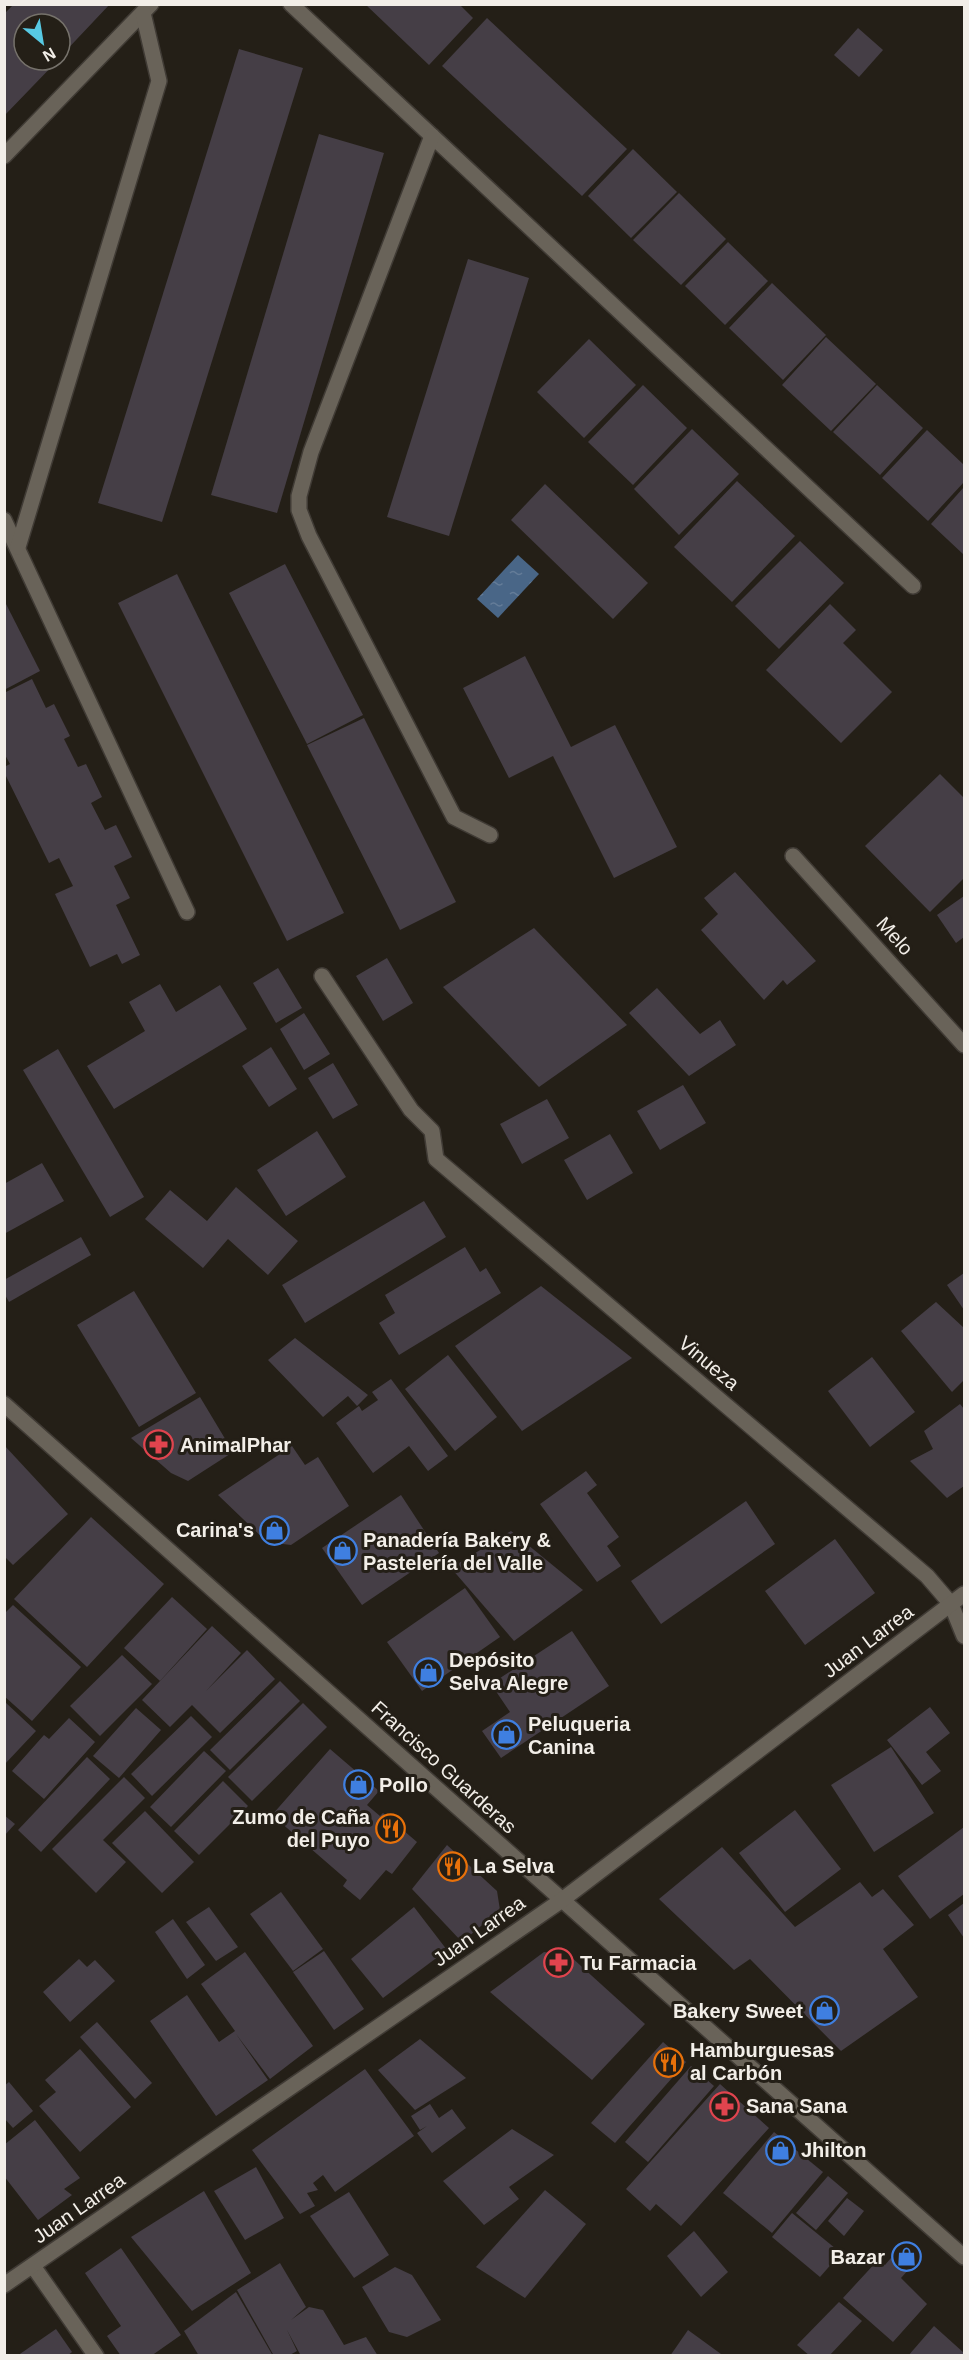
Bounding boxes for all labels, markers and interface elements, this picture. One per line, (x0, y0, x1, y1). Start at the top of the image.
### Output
north arrow (12, 12, 72, 72)
text: N (40, 44, 59, 65)
street label: Melo (872, 913, 918, 959)
street label: Vinueza (674, 1331, 744, 1395)
pharmacy icon: AnimalPhar (143, 1429, 175, 1461)
place label: AnimalPhar (180, 1434, 291, 1456)
shop icon: Carina's (259, 1514, 291, 1546)
place label: Carina's (176, 1519, 254, 1541)
place label: Panadería Bakery & Pastelería del Valle (363, 1529, 551, 1574)
shop icon: Panadería Bakery & Pastelería del Valle (326, 1535, 358, 1567)
street label: Juan Larrea (819, 1600, 918, 1682)
place label: Depósito Selva Alegre (449, 1649, 568, 1694)
shop icon: Depósito Selva Alegre (412, 1656, 444, 1688)
street label: Francisco Guarderas (367, 1696, 521, 1838)
place label: Peluqueria Canina (528, 1713, 631, 1758)
shop icon: Peluqueria Canina (491, 1719, 523, 1751)
shop icon: Pollo (342, 1769, 374, 1801)
place label: Pollo (379, 1774, 428, 1796)
place label: Zumo de Caña del Puyo (232, 1806, 371, 1851)
restaurant icon: Zumo de Caña del Puyo (375, 1813, 407, 1845)
restaurant icon: La Selva (436, 1850, 468, 1882)
place label: La Selva (473, 1855, 555, 1877)
street label: Juan Larrea (429, 1891, 530, 1971)
pharmacy icon: Tu Farmacia (543, 1947, 575, 1979)
place label: Tu Farmacia (580, 1952, 697, 1974)
shop icon: Bakery Sweet (808, 1995, 840, 2027)
place label: Bakery Sweet (673, 2000, 803, 2022)
place label: Hamburguesas al Carbón (690, 2039, 835, 2084)
restaurant icon: Hamburguesas al Carbón (653, 2046, 685, 2078)
pharmacy icon: Sana Sana (709, 2090, 741, 2122)
place label: Sana Sana (746, 2095, 848, 2117)
shop icon: Jhilton (764, 2134, 796, 2166)
place label: Jhilton (801, 2139, 867, 2161)
street label: Juan Larrea (29, 2168, 130, 2248)
shop icon: Bazar (890, 2241, 922, 2273)
place label: Bazar (831, 2246, 885, 2268)

